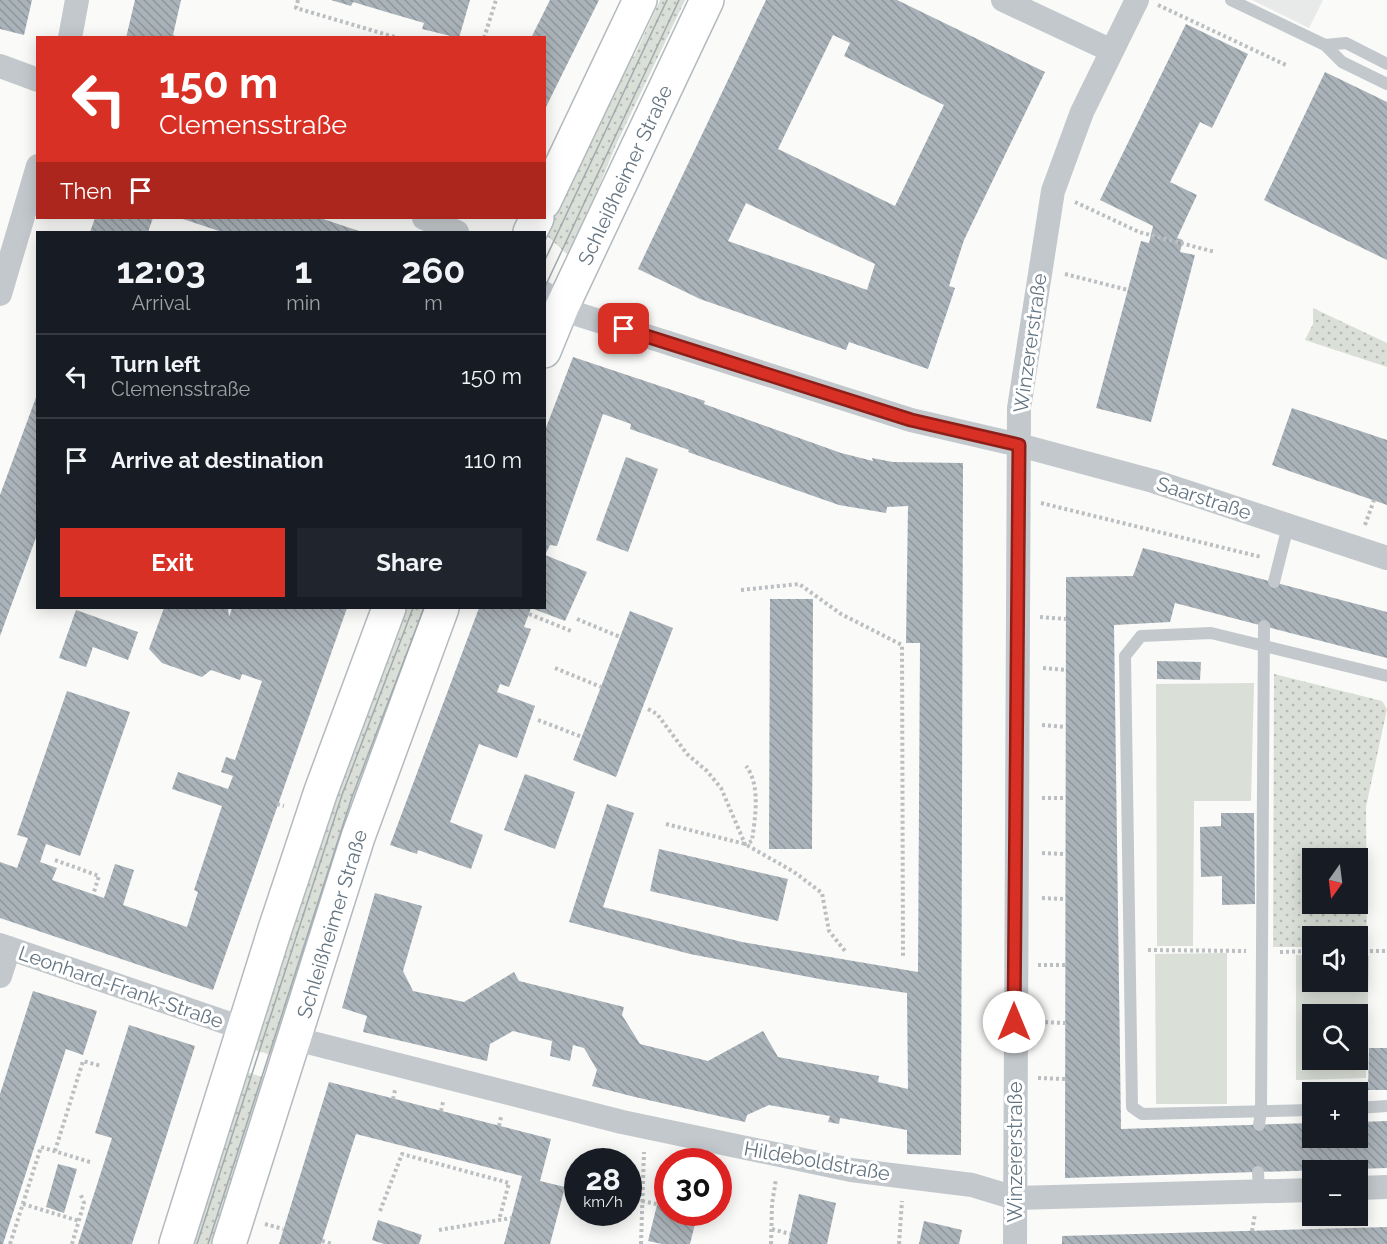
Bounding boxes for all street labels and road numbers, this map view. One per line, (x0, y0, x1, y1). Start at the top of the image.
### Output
street label: Schleißheimer Straße (573, 81, 677, 269)
street label: Winzererstraße (1008, 271, 1052, 414)
street label: Saarstraße (1154, 471, 1255, 525)
street label: Schleißheimer Straße (292, 826, 372, 1021)
street label: Leonhard-Frank-Straße (15, 941, 227, 1033)
street label: Winzererstraße (1003, 1081, 1027, 1222)
street label: Hildeboldstraße (742, 1136, 892, 1186)

